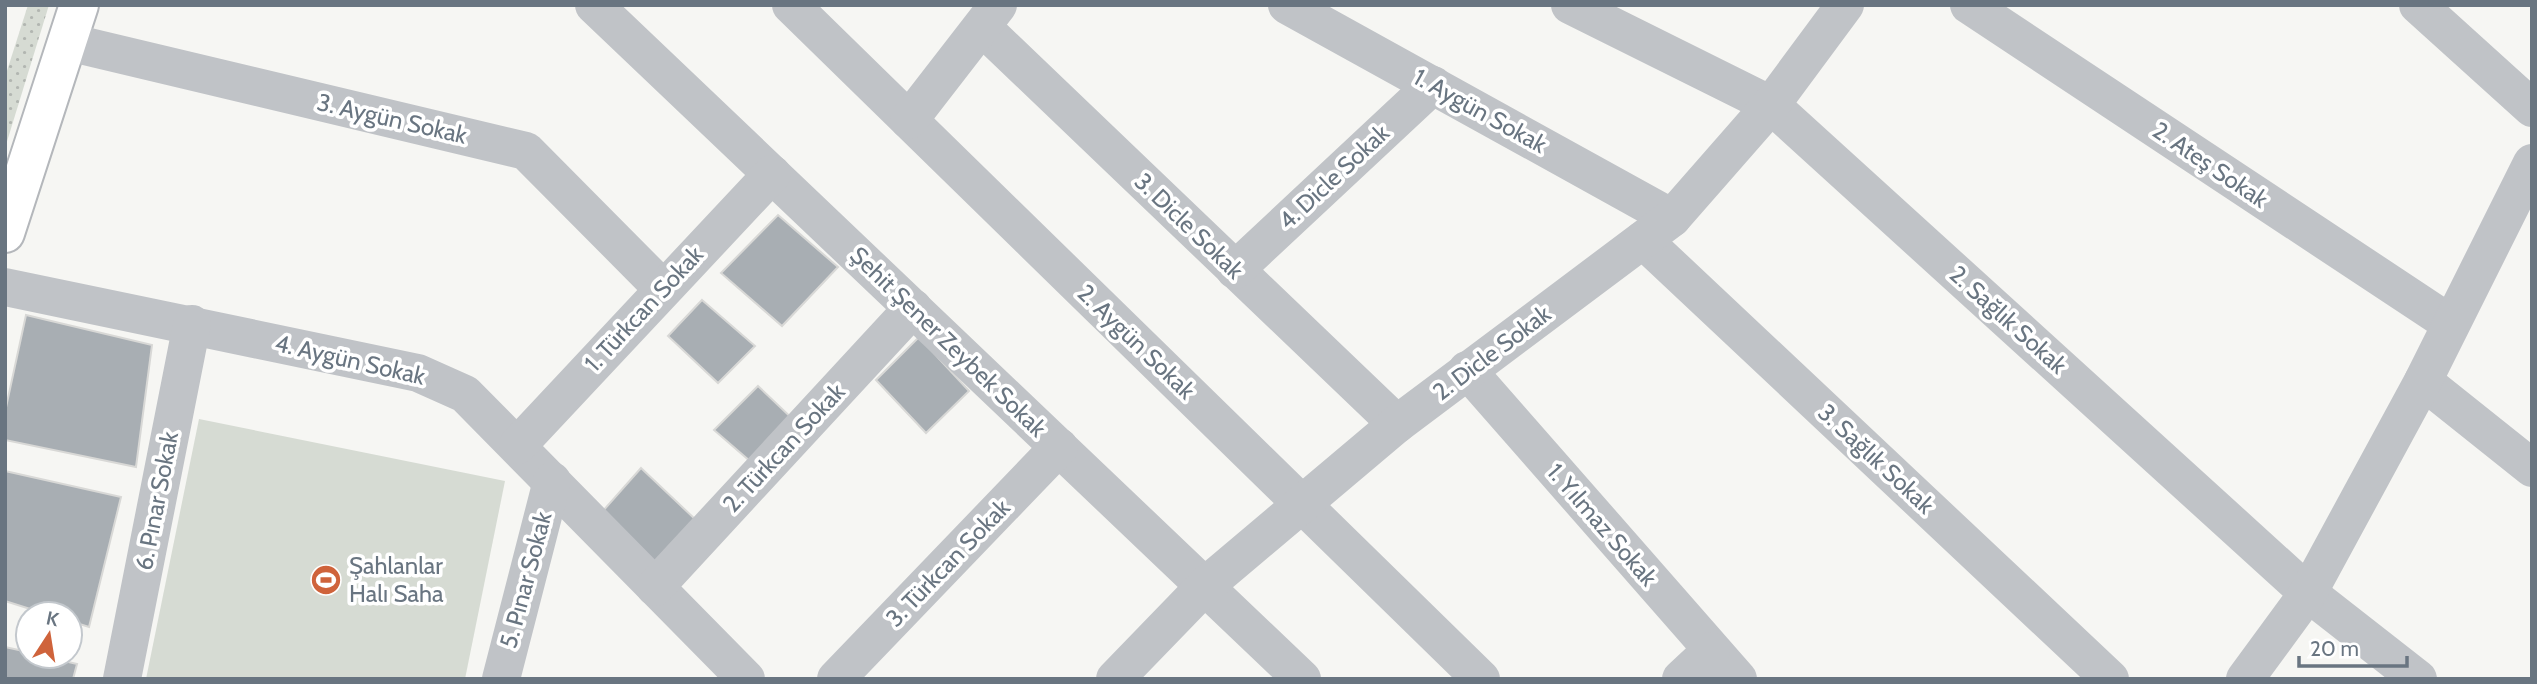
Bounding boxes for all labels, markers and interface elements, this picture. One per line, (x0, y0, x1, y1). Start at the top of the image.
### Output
street label: 1. Aygün Sokak (1409, 62, 1552, 159)
street label: 3. Aygün Sokak (314, 87, 470, 150)
street label: 2. Ateş Sokak (2147, 115, 2274, 214)
street label: 4. Dicle Sokak (1272, 118, 1395, 235)
street label: 3. Dicle Sokak (1129, 167, 1250, 285)
street label: 1. Türkcan Sokak (578, 240, 709, 377)
street label: Şehit Şener Zeybek Sokak (844, 240, 1053, 443)
street label: 2. Sağlık Sokak (1944, 260, 2073, 380)
street label: 2. Aygün Sokak (1072, 278, 1201, 405)
street label: 2. Dicle Sokak (1427, 299, 1556, 406)
street label: 4. Aygün Sokak (272, 328, 428, 391)
street label: 2. Türkcan Sokak (717, 377, 851, 518)
street label: 3. Sağlık Sokak (1812, 398, 1940, 520)
street label: 6. Pınar Sokak (129, 429, 184, 573)
street label: 1. Yılmaz Sokak (1541, 457, 1664, 592)
street label: 3. Türkcan Sokak (880, 493, 1016, 632)
street label: 5. Pınar Sokak (493, 508, 558, 651)
place label: Şahlanlar Halı Saha (349, 551, 444, 608)
sports icon: Şahlanlar Halı Saha (309, 563, 343, 597)
north arrow (14, 600, 84, 670)
text: K (44, 606, 61, 631)
scale bar (2299, 624, 2408, 668)
text: 20 m (2310, 636, 2359, 661)

